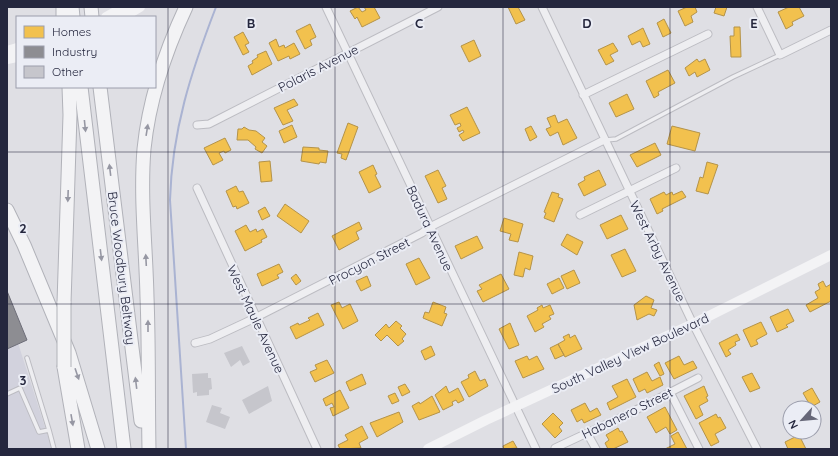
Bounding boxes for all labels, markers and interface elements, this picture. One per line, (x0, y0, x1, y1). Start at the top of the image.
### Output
text: B (247, 15, 255, 31)
text: C (415, 15, 423, 31)
text: D (582, 15, 592, 31)
text: E (750, 15, 758, 31)
legend (16, 16, 156, 88)
text: Homes (52, 24, 92, 39)
street label: Polaris Avenue (275, 41, 361, 95)
text: Industry (52, 44, 97, 59)
text: Other (52, 64, 84, 79)
one-way arrow (82, 120, 88, 132)
one-way arrow (144, 124, 150, 136)
one-way arrow (107, 164, 113, 176)
street label: Badura Avenue (403, 183, 457, 273)
one-way arrow (65, 190, 71, 203)
street label: Bruce Woodbury Beltway (105, 190, 139, 346)
street label: West Arby Avenue (627, 198, 689, 304)
text: 2 (19, 220, 27, 236)
street label: Procyon Street (326, 234, 412, 288)
one-way arrow (98, 249, 104, 261)
one-way arrow (143, 253, 149, 266)
street label: West Maule Avenue (224, 262, 288, 376)
street label: South Valley View Boulevard (549, 309, 711, 397)
one-way arrow (145, 319, 151, 332)
one-way arrow (74, 369, 80, 381)
text: 3 (20, 372, 27, 388)
one-way arrow (133, 377, 139, 389)
street label: Habanero Street (579, 384, 675, 442)
north arrow (782, 400, 822, 440)
one-way arrow (69, 414, 75, 426)
text: N (785, 418, 801, 431)

